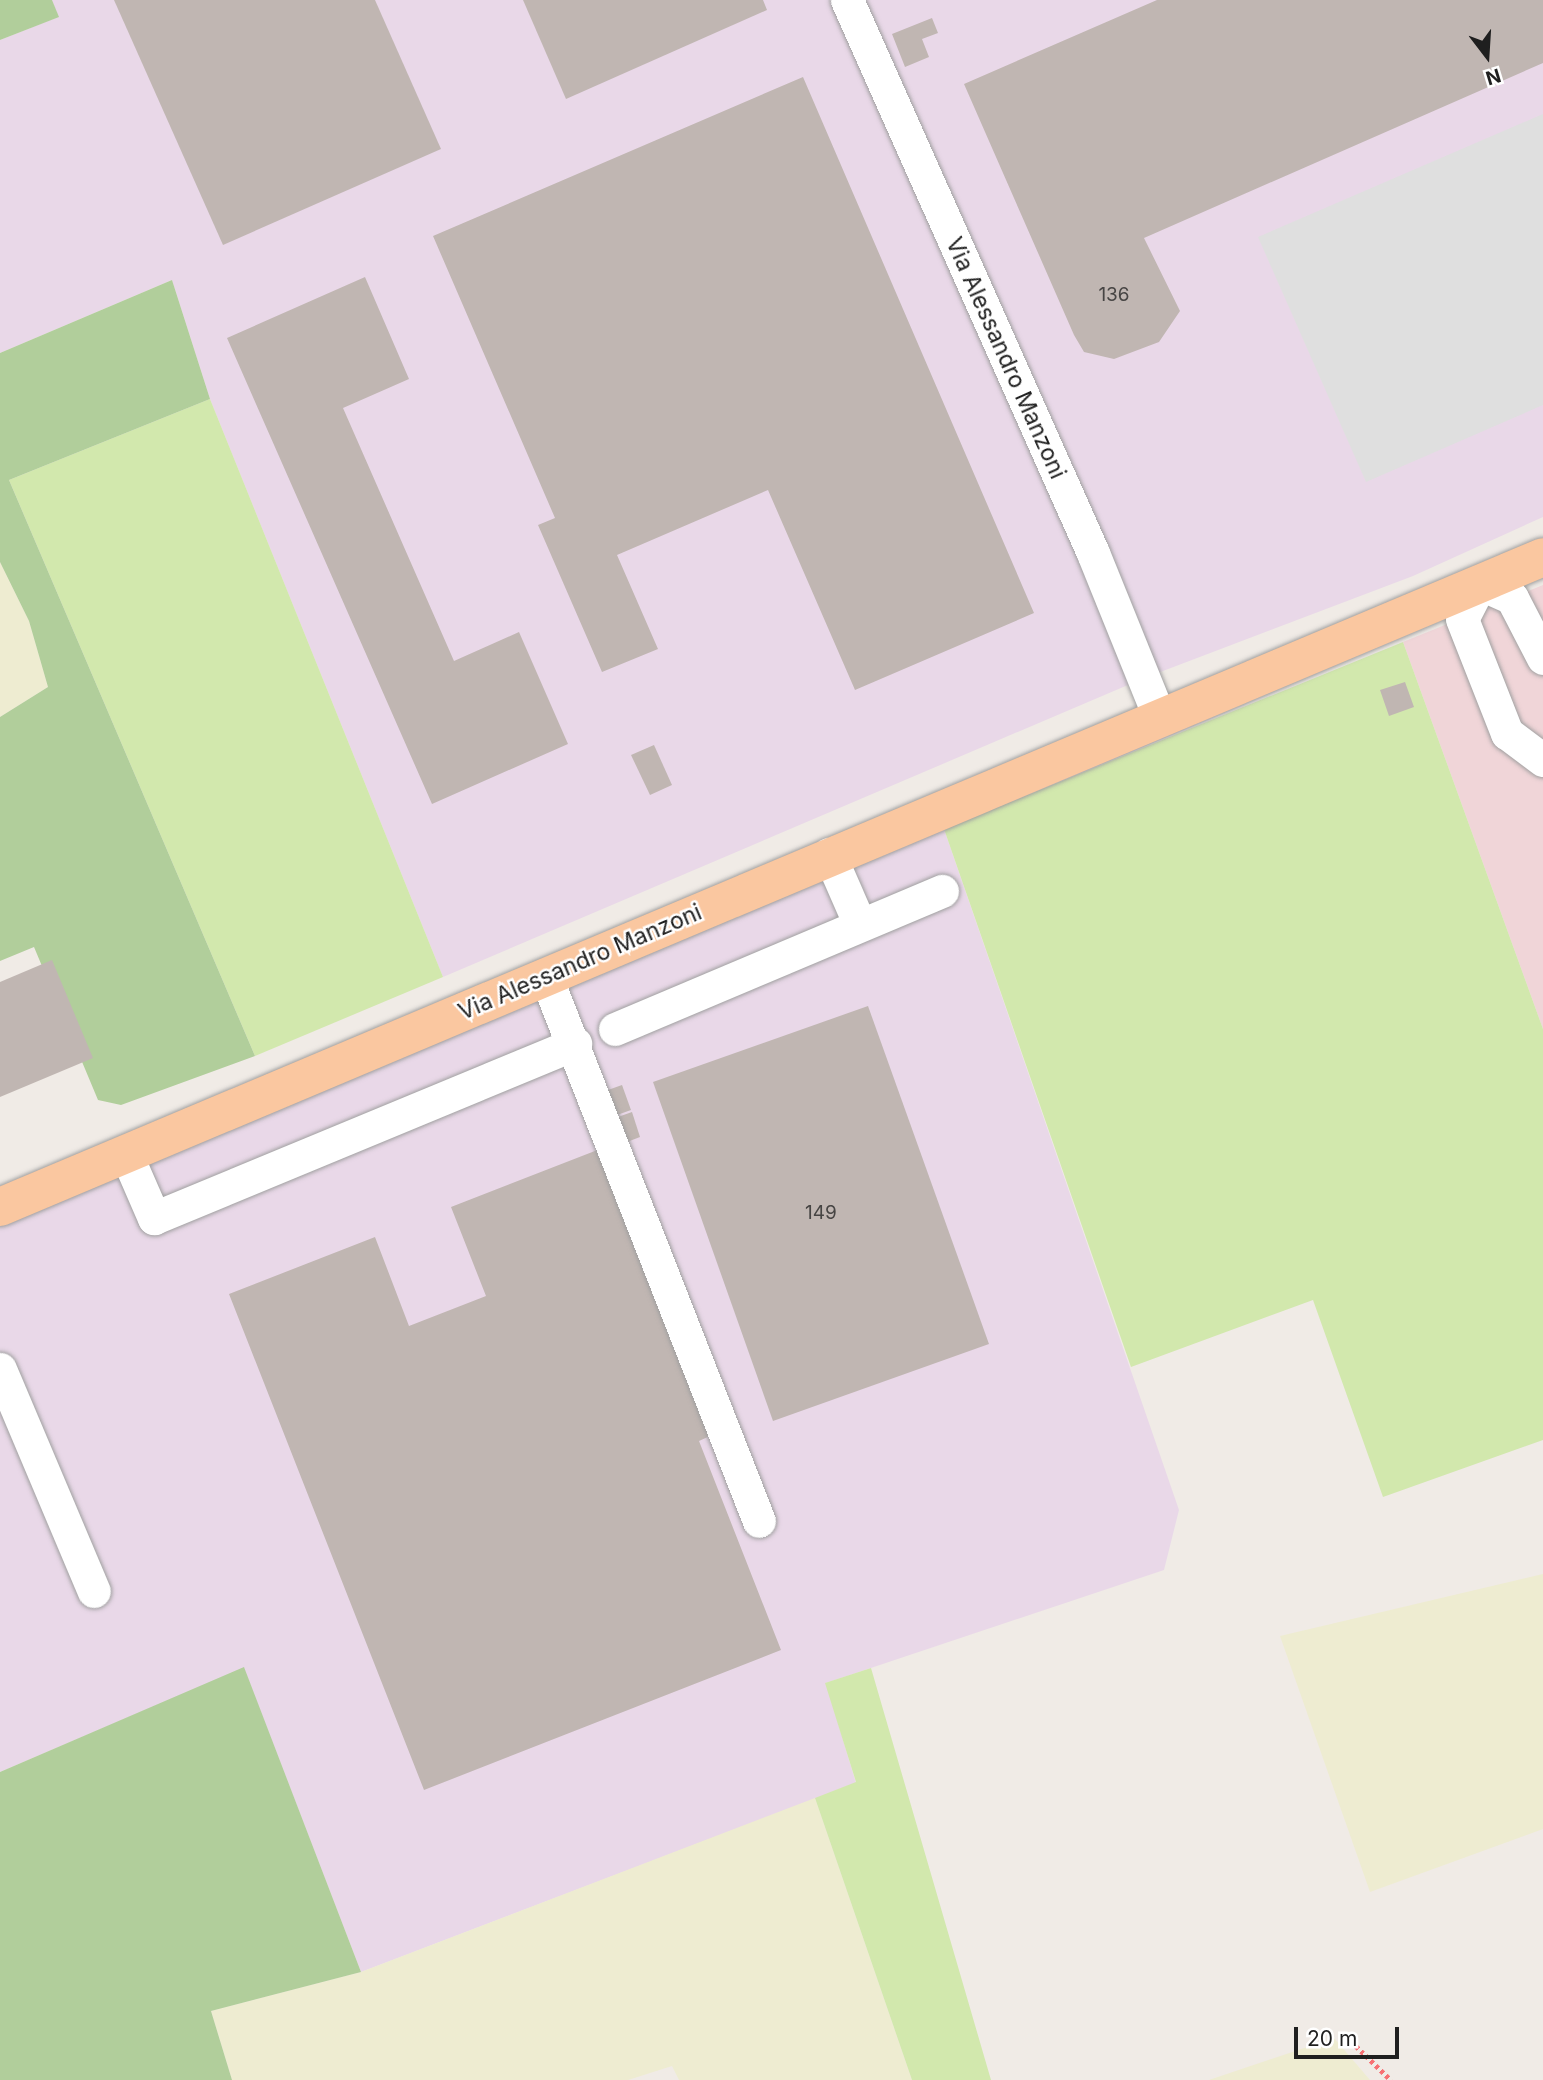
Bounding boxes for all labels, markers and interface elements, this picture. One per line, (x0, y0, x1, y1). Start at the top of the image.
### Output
north arrow (1452, 21, 1522, 91)
text: N (1483, 63, 1504, 90)
street label: Via Alessandro Manzoni (940, 233, 1072, 483)
house number: 136 (1098, 284, 1130, 306)
street label: Via Alessandro Manzoni (454, 898, 706, 1026)
house number: 149 (805, 1202, 837, 1224)
scale bar (1298, 2014, 1403, 2058)
text: 20 m (1307, 2026, 1357, 2051)

